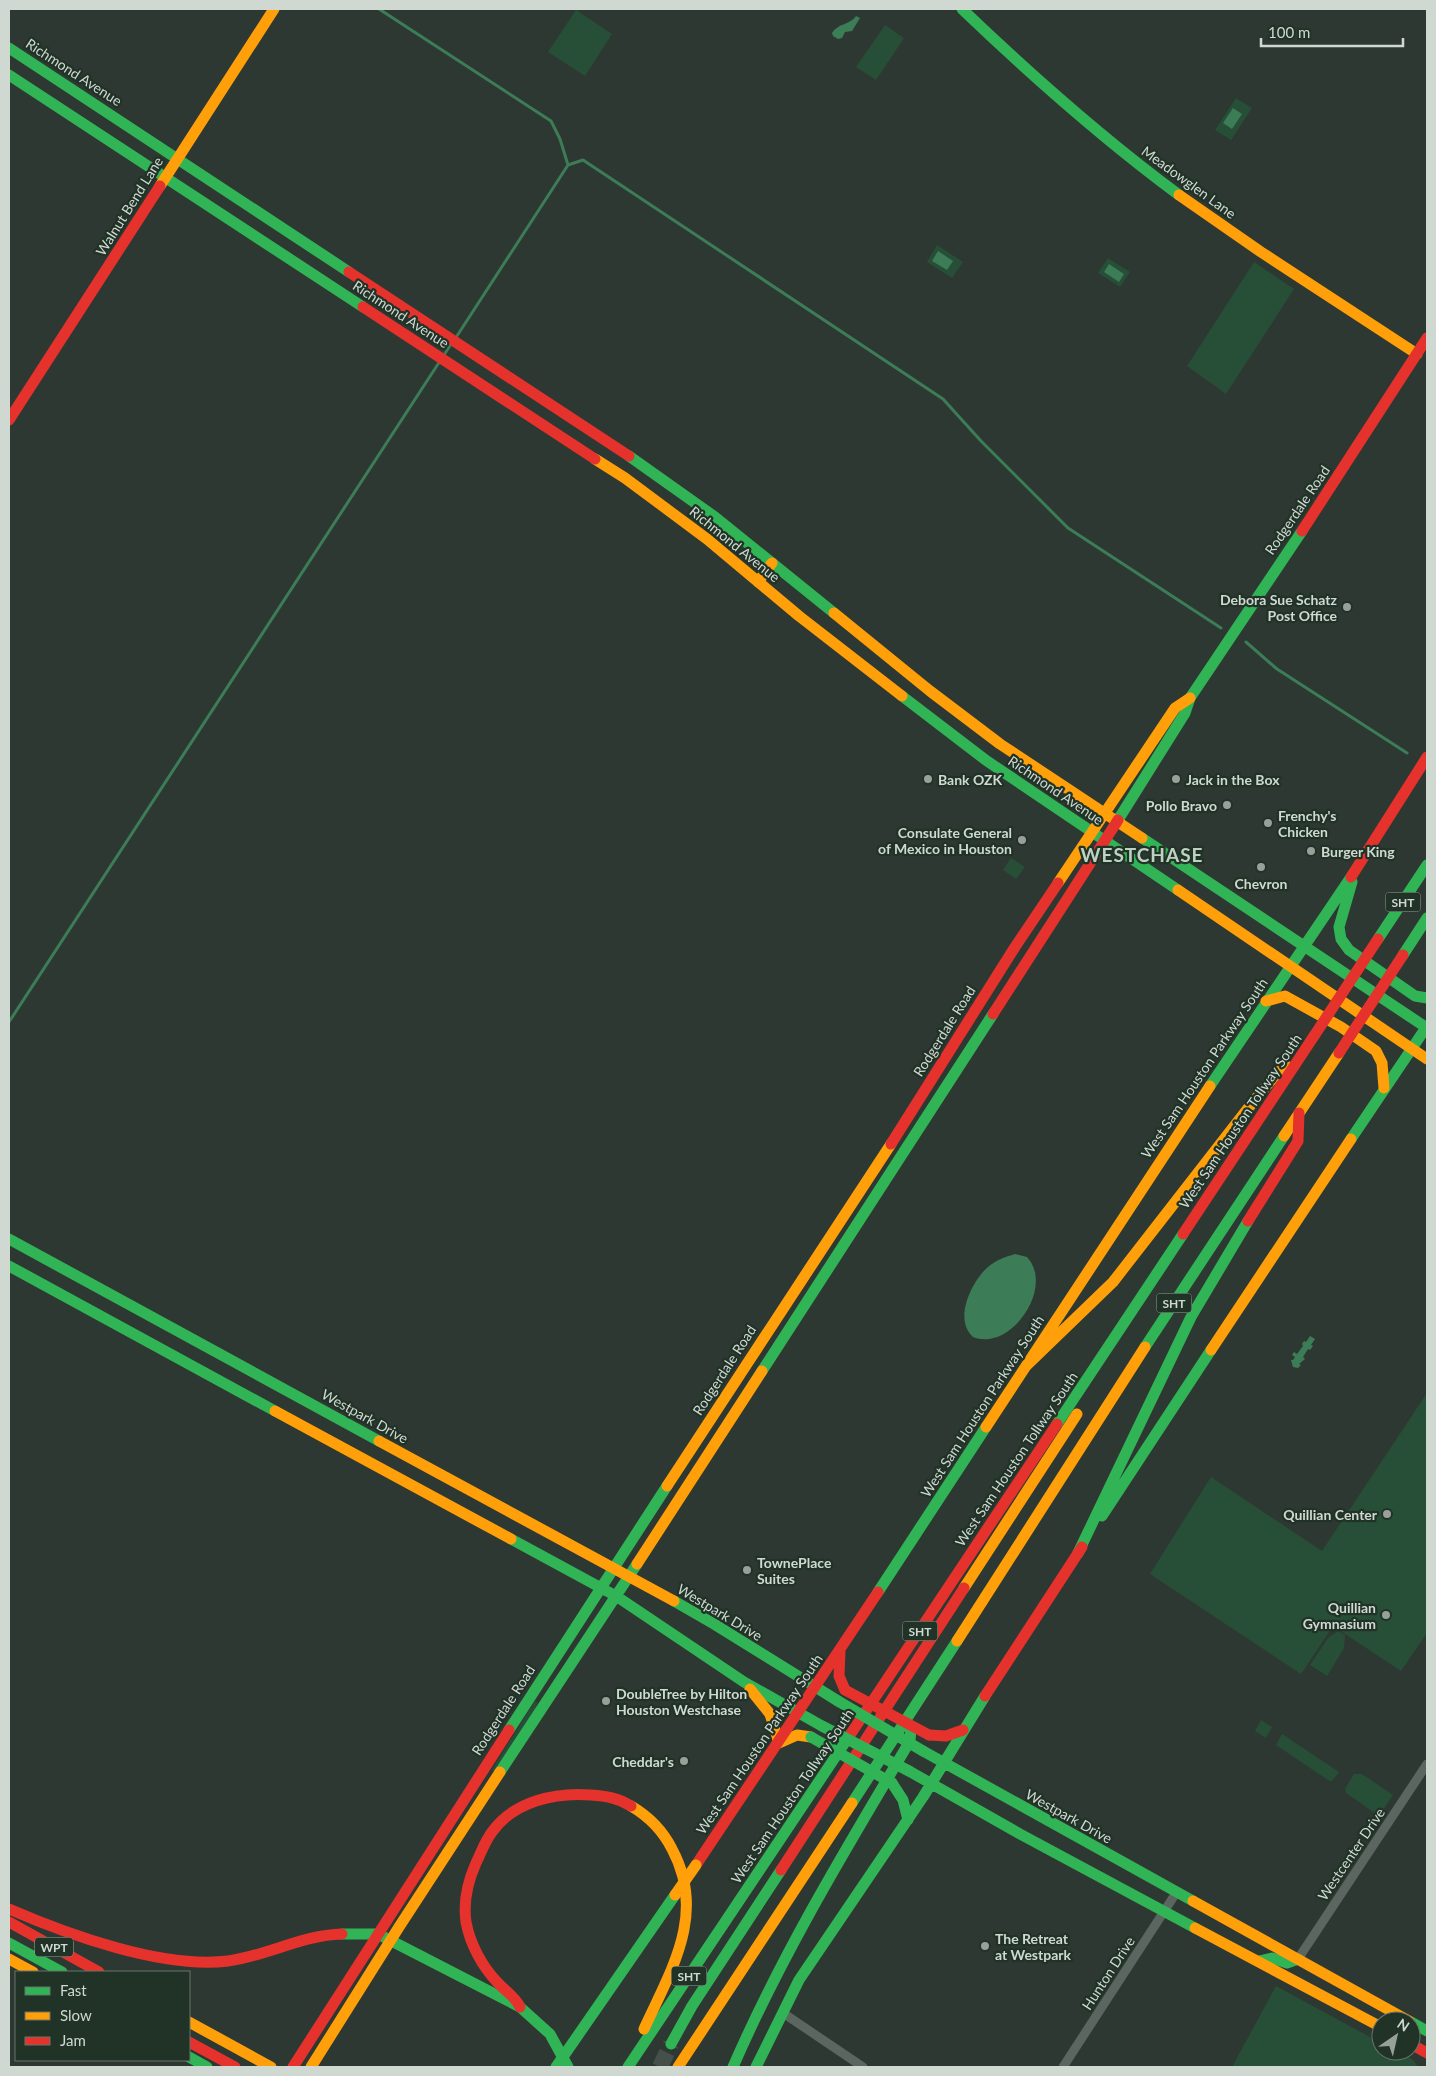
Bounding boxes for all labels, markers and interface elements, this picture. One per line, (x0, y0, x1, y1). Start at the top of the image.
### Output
scale bar (1261, 15, 1404, 47)
text: 100 m (1268, 23, 1310, 41)
street label: Richmond Avenue (23, 35, 125, 109)
street label: Meadowglen Lane (1139, 142, 1239, 222)
street label: Walnut Bend Lane (92, 154, 166, 258)
street label: Richmond Avenue (350, 277, 452, 351)
street label: Rodgerdale Road (1261, 462, 1333, 558)
street label: Richmond Avenue (686, 502, 784, 586)
place label: Debora Sue Schatz Post Office (1220, 591, 1338, 624)
marker: Debora Sue Schatz Post Office (1341, 601, 1353, 613)
street label: Richmond Avenue (1005, 752, 1107, 828)
place label: Bank OZK (938, 771, 1003, 788)
place label: Jack in the Box (1186, 771, 1280, 788)
marker: Bank OZK (922, 773, 934, 785)
marker: Jack in the Box (1170, 773, 1182, 785)
place label: Pollo Bravo (1146, 797, 1217, 814)
marker: Pollo Bravo (1221, 799, 1233, 811)
place label: Frenchy's Chicken (1278, 807, 1337, 840)
marker: Frenchy's Chicken (1262, 817, 1274, 829)
place label: Consulate General of Mexico in Houston (878, 824, 1012, 857)
marker: Consulate General of Mexico in Houston (1016, 834, 1028, 846)
district label: WESTCHASE (1080, 843, 1204, 866)
place label: Burger King (1321, 843, 1395, 860)
marker: Burger King (1305, 845, 1317, 857)
marker: Chevron (1255, 861, 1267, 873)
place label: Chevron (1235, 875, 1287, 892)
road number: SHT (1386, 892, 1420, 912)
street label: West Sam Houston Parkway South (1137, 975, 1271, 1161)
street label: Rodgerdale Road (909, 983, 979, 1079)
street label: West Sam Houston Tollway South (1175, 1030, 1305, 1212)
road number: SHT (1156, 1294, 1192, 1312)
street label: West Sam Houston Parkway South (917, 1312, 1047, 1500)
street label: Rodgerdale Road (689, 1322, 759, 1418)
street label: West Sam Houston Tollway South (951, 1368, 1081, 1550)
street label: Westpark Drive (319, 1385, 411, 1447)
place label: Quillian Center (1283, 1506, 1378, 1523)
marker: Quillian Center (1381, 1508, 1393, 1520)
place label: TownePlace Suites (757, 1554, 832, 1587)
marker: TownePlace Suites (741, 1564, 753, 1576)
street label: Westpark Drive (674, 1580, 766, 1644)
place label: Quillian Gymnasium (1303, 1599, 1376, 1632)
marker: Quillian Gymnasium (1380, 1609, 1392, 1621)
road number: SHT (902, 1622, 938, 1640)
street label: West Sam Houston Parkway South (692, 1651, 826, 1837)
street label: Rodgerdale Road (468, 1662, 538, 1758)
place label: DoubleTree by Hilton Houston Westchase (616, 1685, 747, 1718)
marker: DoubleTree by Hilton Houston Westchase (600, 1695, 612, 1707)
street label: West Sam Houston Tollway South (727, 1705, 857, 1887)
place label: Cheddar's (612, 1753, 674, 1770)
marker: Cheddar's (678, 1755, 690, 1767)
street label: Westpark Drive (1023, 1785, 1115, 1847)
street label: Westcenter Drive (1314, 1804, 1388, 1904)
place label: The Retreat at Westpark (995, 1930, 1072, 1963)
street label: Hunton Drive (1078, 1933, 1138, 2013)
road number: WPT (35, 1938, 73, 1956)
marker: The Retreat at Westpark (979, 1940, 991, 1952)
road number: SHT (672, 1966, 706, 1985)
legend (15, 1971, 190, 2061)
text: Fast (60, 1981, 87, 1999)
text: Slow (60, 2006, 92, 2024)
north arrow (1371, 2011, 1421, 2061)
text: N (1394, 2015, 1413, 2035)
text: Jam (60, 2031, 86, 2049)

